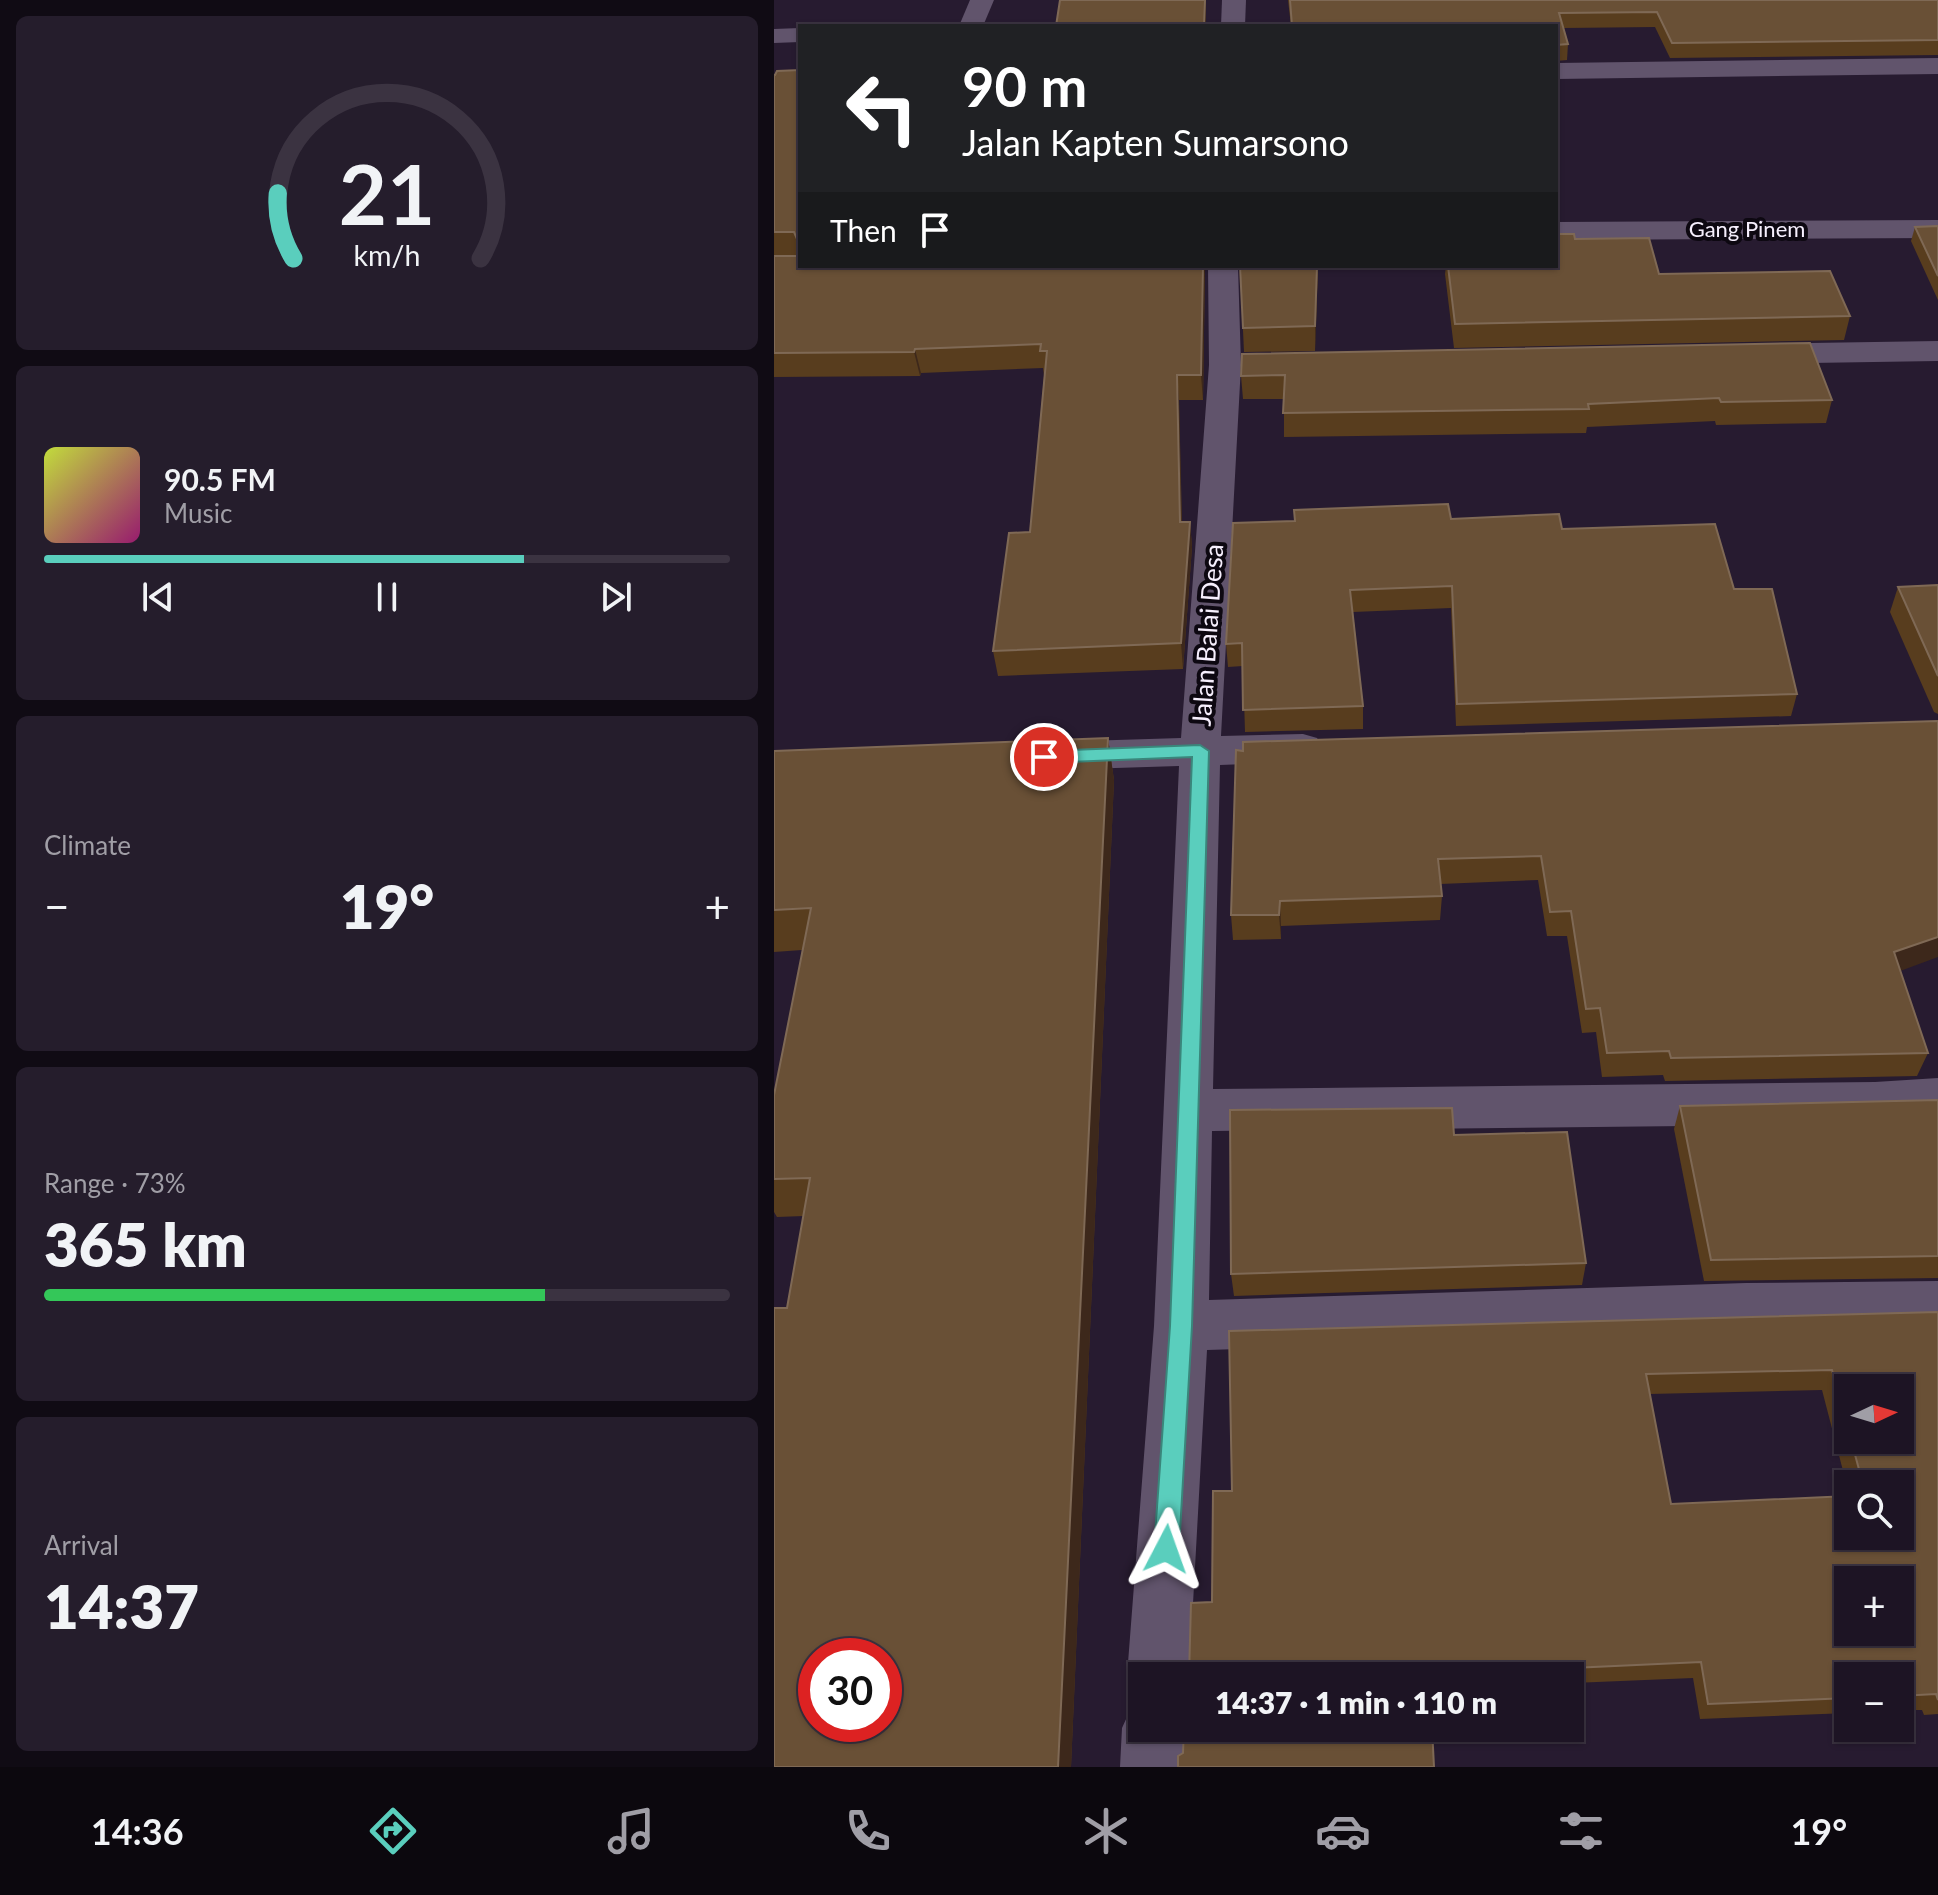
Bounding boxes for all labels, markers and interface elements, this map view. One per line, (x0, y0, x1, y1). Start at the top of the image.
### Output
text: 90 m (962, 52, 1087, 119)
icon: left (830, 56, 934, 160)
text: Jalan Kapten Sumarsono (962, 120, 1349, 164)
text: 21 (339, 143, 435, 243)
icon: arrive (913, 208, 957, 252)
text: Then (830, 212, 897, 248)
street label: Gang Pinem (1689, 215, 1805, 242)
text: km/h (354, 238, 420, 272)
text: 90.5 FM (164, 461, 276, 497)
text: Music (164, 497, 232, 529)
street label: Jalan Balai Desa (1185, 543, 1229, 727)
icon: previous (136, 575, 180, 619)
icon: pause (365, 575, 409, 619)
icon: next (594, 575, 638, 619)
pin (1010, 723, 1078, 791)
icon: arrive (1022, 735, 1066, 779)
text: Climate (44, 829, 131, 861)
text: 19° (340, 870, 434, 942)
text: − (44, 880, 70, 932)
text: + (704, 880, 730, 932)
text: Range · 73% (44, 1167, 186, 1199)
text: 365 km (44, 1208, 247, 1280)
north arrow (1834, 1374, 1914, 1454)
map controls (1834, 1374, 1914, 1742)
button: search (1834, 1470, 1914, 1550)
position arrow (1124, 1507, 1208, 1591)
text: Arrival (44, 1529, 119, 1561)
button: + (1834, 1566, 1914, 1646)
text: 14:37 (44, 1570, 199, 1642)
speed limit sign: 30 (798, 1638, 902, 1742)
button: − (1834, 1662, 1914, 1742)
text: 14:37 · 1 min · 110 m (1215, 1684, 1497, 1720)
icon: directions (365, 1803, 421, 1859)
icon: music (603, 1803, 659, 1859)
icon: phone (840, 1803, 896, 1859)
icon: climate (1078, 1803, 1134, 1859)
icon: car (1315, 1803, 1371, 1859)
icon: filters (1553, 1803, 1609, 1859)
text: 14:36 (91, 1809, 184, 1853)
text: 19° (1790, 1809, 1847, 1853)

